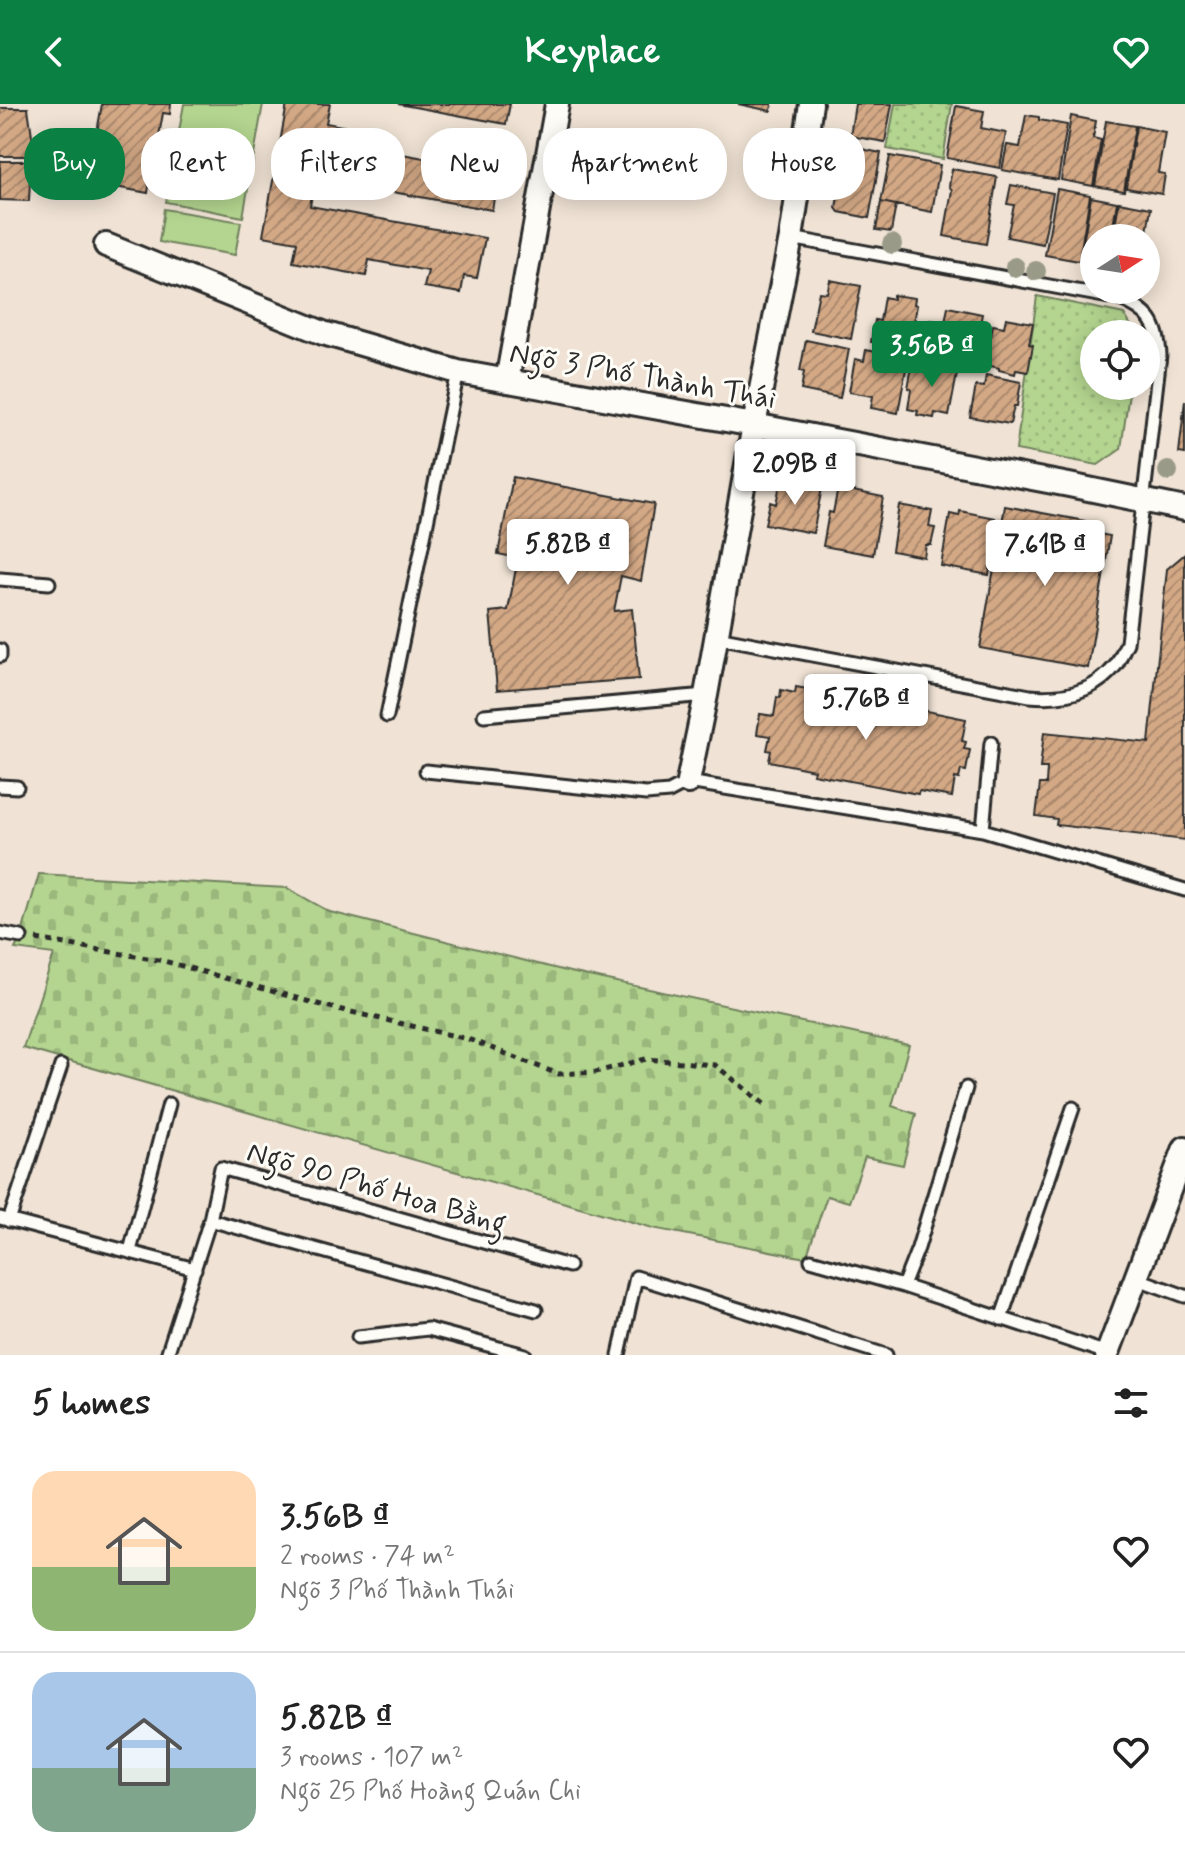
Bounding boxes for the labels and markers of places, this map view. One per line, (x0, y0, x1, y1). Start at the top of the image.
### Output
pin: 3.56B ₫ (858, 321, 1006, 389)
pin: 2.09B ₫ (721, 439, 869, 507)
pin: 5.82B ₫ (494, 519, 642, 587)
pin: 7.61B ₫ (971, 520, 1119, 588)
pin: 5.76B ₫ (792, 674, 940, 742)

